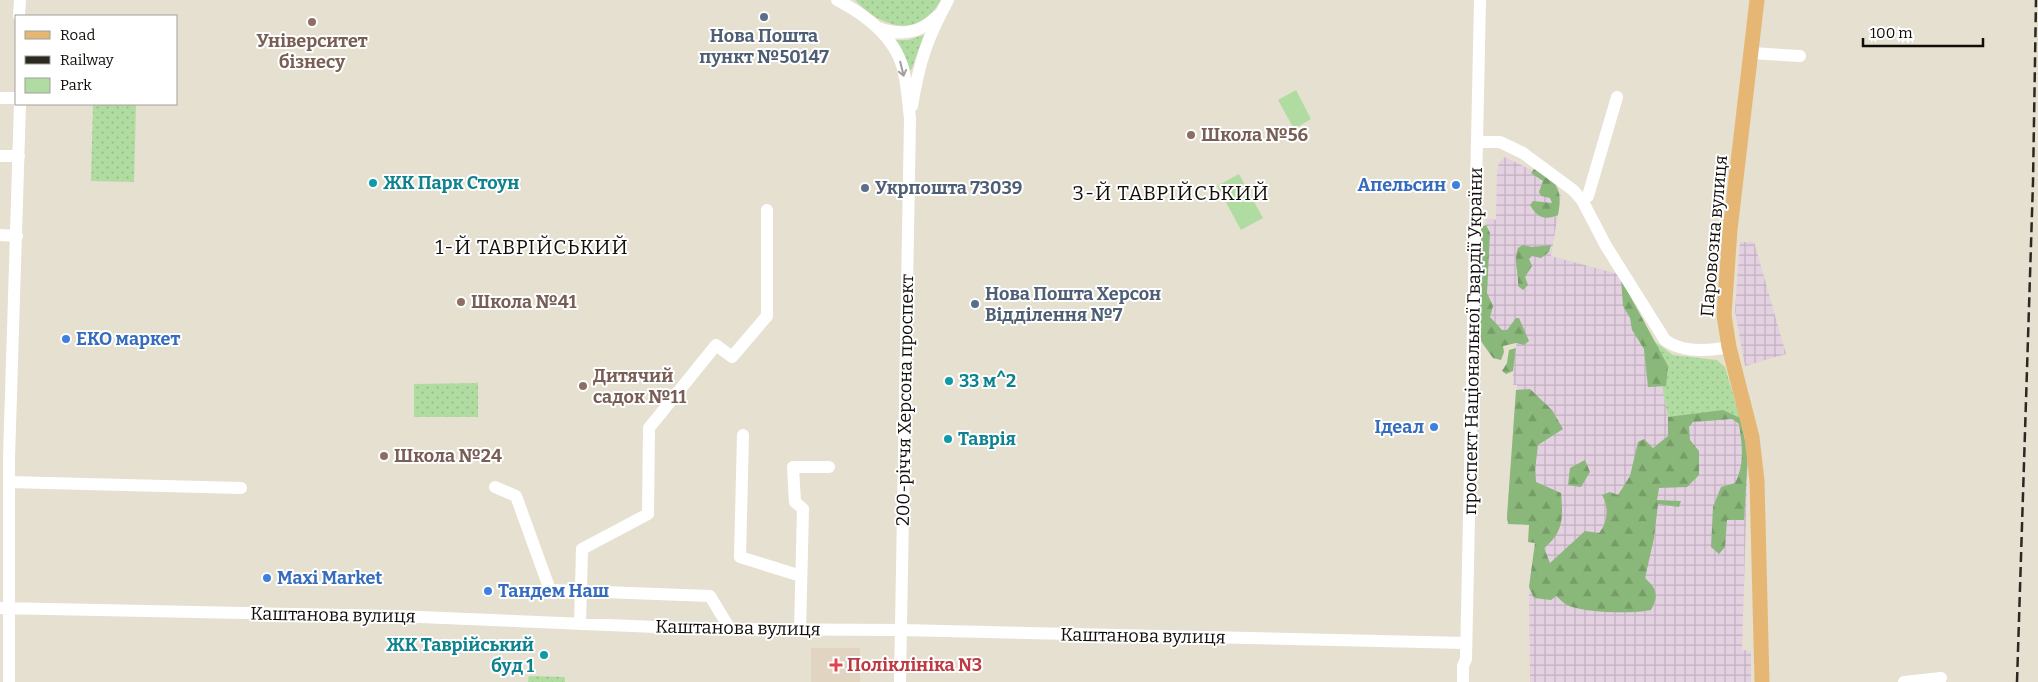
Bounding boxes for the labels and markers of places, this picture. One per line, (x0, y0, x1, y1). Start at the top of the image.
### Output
marker: Нова Пошта пункт №50147 (758, 11, 770, 23)
marker: Університет бізнесу (306, 16, 318, 28)
place label: Нова Пошта пункт №50147 (699, 25, 829, 68)
place label: Університет бізнесу (256, 30, 368, 73)
place label: Школа №56 (1201, 124, 1309, 146)
marker: Школа №56 (1185, 129, 1197, 141)
place label: ЖК Парк Стоун (383, 172, 519, 194)
place label: Апельсин (1357, 174, 1446, 196)
marker: ЖК Парк Стоун (367, 177, 379, 189)
place label: Укрпошта 73039 (875, 177, 1022, 199)
marker: Апельсин (1450, 179, 1462, 191)
marker: Укрпошта 73039 (859, 182, 871, 194)
place label: Нова Пошта Херсон Відділення №7 (985, 283, 1161, 326)
place label: Школа №41 (471, 291, 577, 313)
marker: Школа №41 (455, 296, 467, 308)
marker: Нова Пошта Херсон Відділення №7 (969, 298, 981, 310)
place label: ЕКО маркет (76, 328, 180, 350)
marker: ЕКО маркет (60, 333, 72, 345)
place label: Дитячий садок №11 (593, 365, 686, 408)
place label: 33 м^2 (959, 370, 1016, 392)
marker: 33 м^2 (943, 375, 955, 387)
marker: Дитячий садок №11 (577, 380, 589, 392)
place label: Ідеал (1374, 416, 1424, 438)
marker: Ідеал (1428, 421, 1440, 433)
place label: Таврія (958, 428, 1016, 450)
marker: Таврія (942, 433, 954, 445)
place label: Школа №24 (394, 445, 502, 467)
marker: Школа №24 (378, 450, 390, 462)
place label: Maxi Market (277, 567, 382, 589)
marker: Maxi Market (261, 572, 273, 584)
place label: Тандем Наш (498, 580, 610, 602)
marker: Тандем Наш (482, 585, 494, 597)
place label: ЖК Таврійський буд 1 (386, 634, 534, 677)
marker: ЖК Таврійський буд 1 (538, 649, 550, 661)
place label: Поліклініка N3 (847, 654, 982, 676)
marker: Поліклініка N3 (829, 658, 843, 672)

